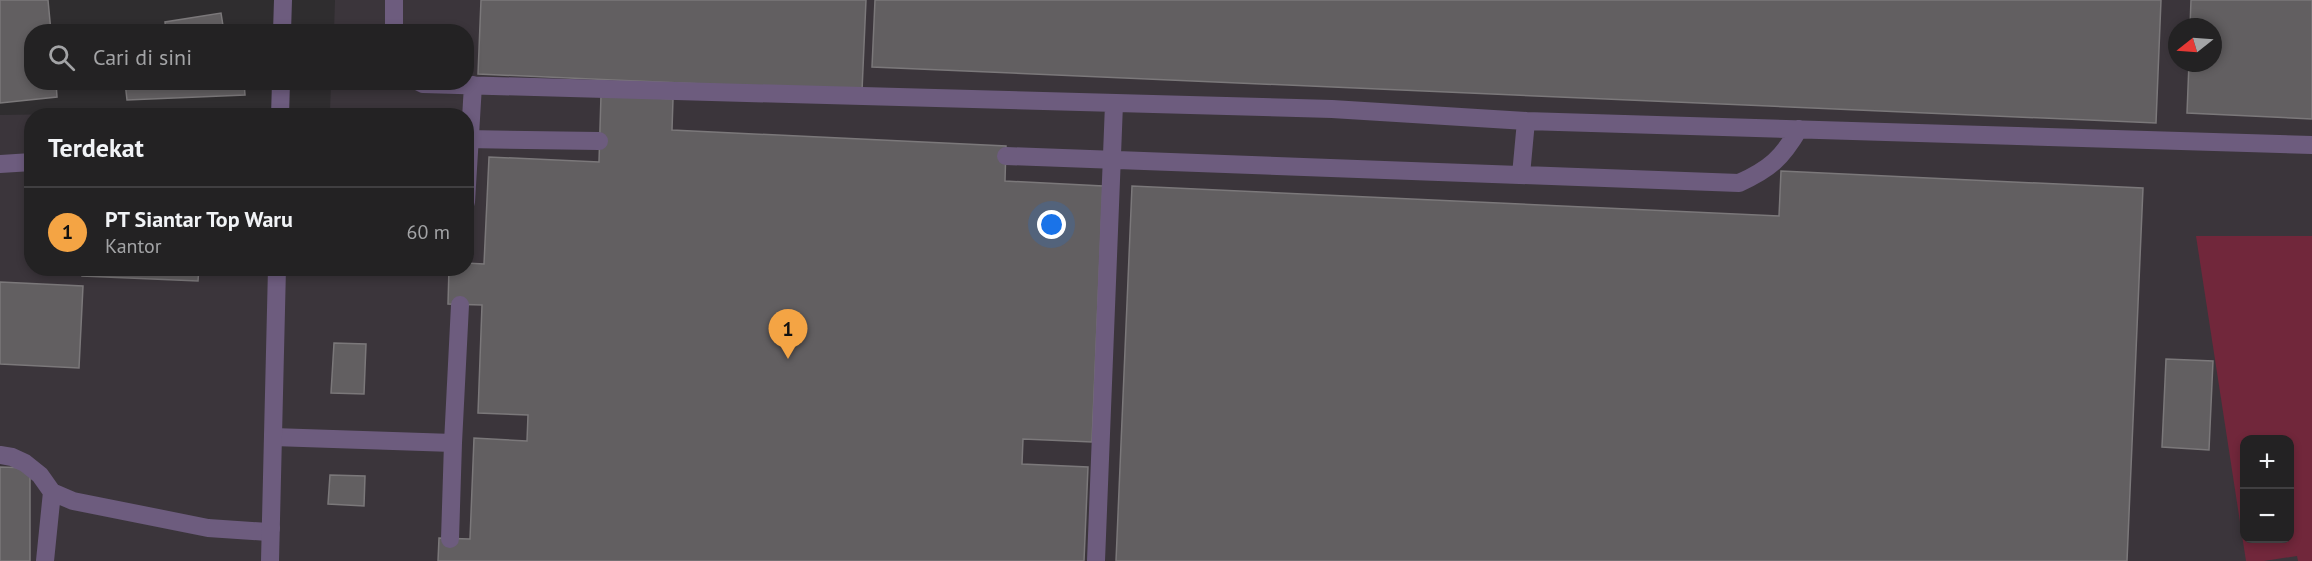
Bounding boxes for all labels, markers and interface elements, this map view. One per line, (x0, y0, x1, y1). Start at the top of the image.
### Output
north arrow (2168, 18, 2222, 72)
search box (24, 24, 474, 90)
icon: search (45, 41, 78, 74)
text: Cari di sini (93, 43, 192, 71)
text: Terdekat (48, 131, 144, 164)
text: PT Siantar Top Waru (105, 205, 293, 233)
your location (1037, 210, 1066, 239)
text: 1 (62, 219, 73, 245)
text: 60 m (407, 219, 450, 245)
text: Kantor (105, 233, 162, 259)
pin: 1 (768, 310, 808, 359)
map controls (2240, 435, 2294, 543)
button: + (2240, 435, 2294, 489)
button: − (2240, 489, 2294, 543)

